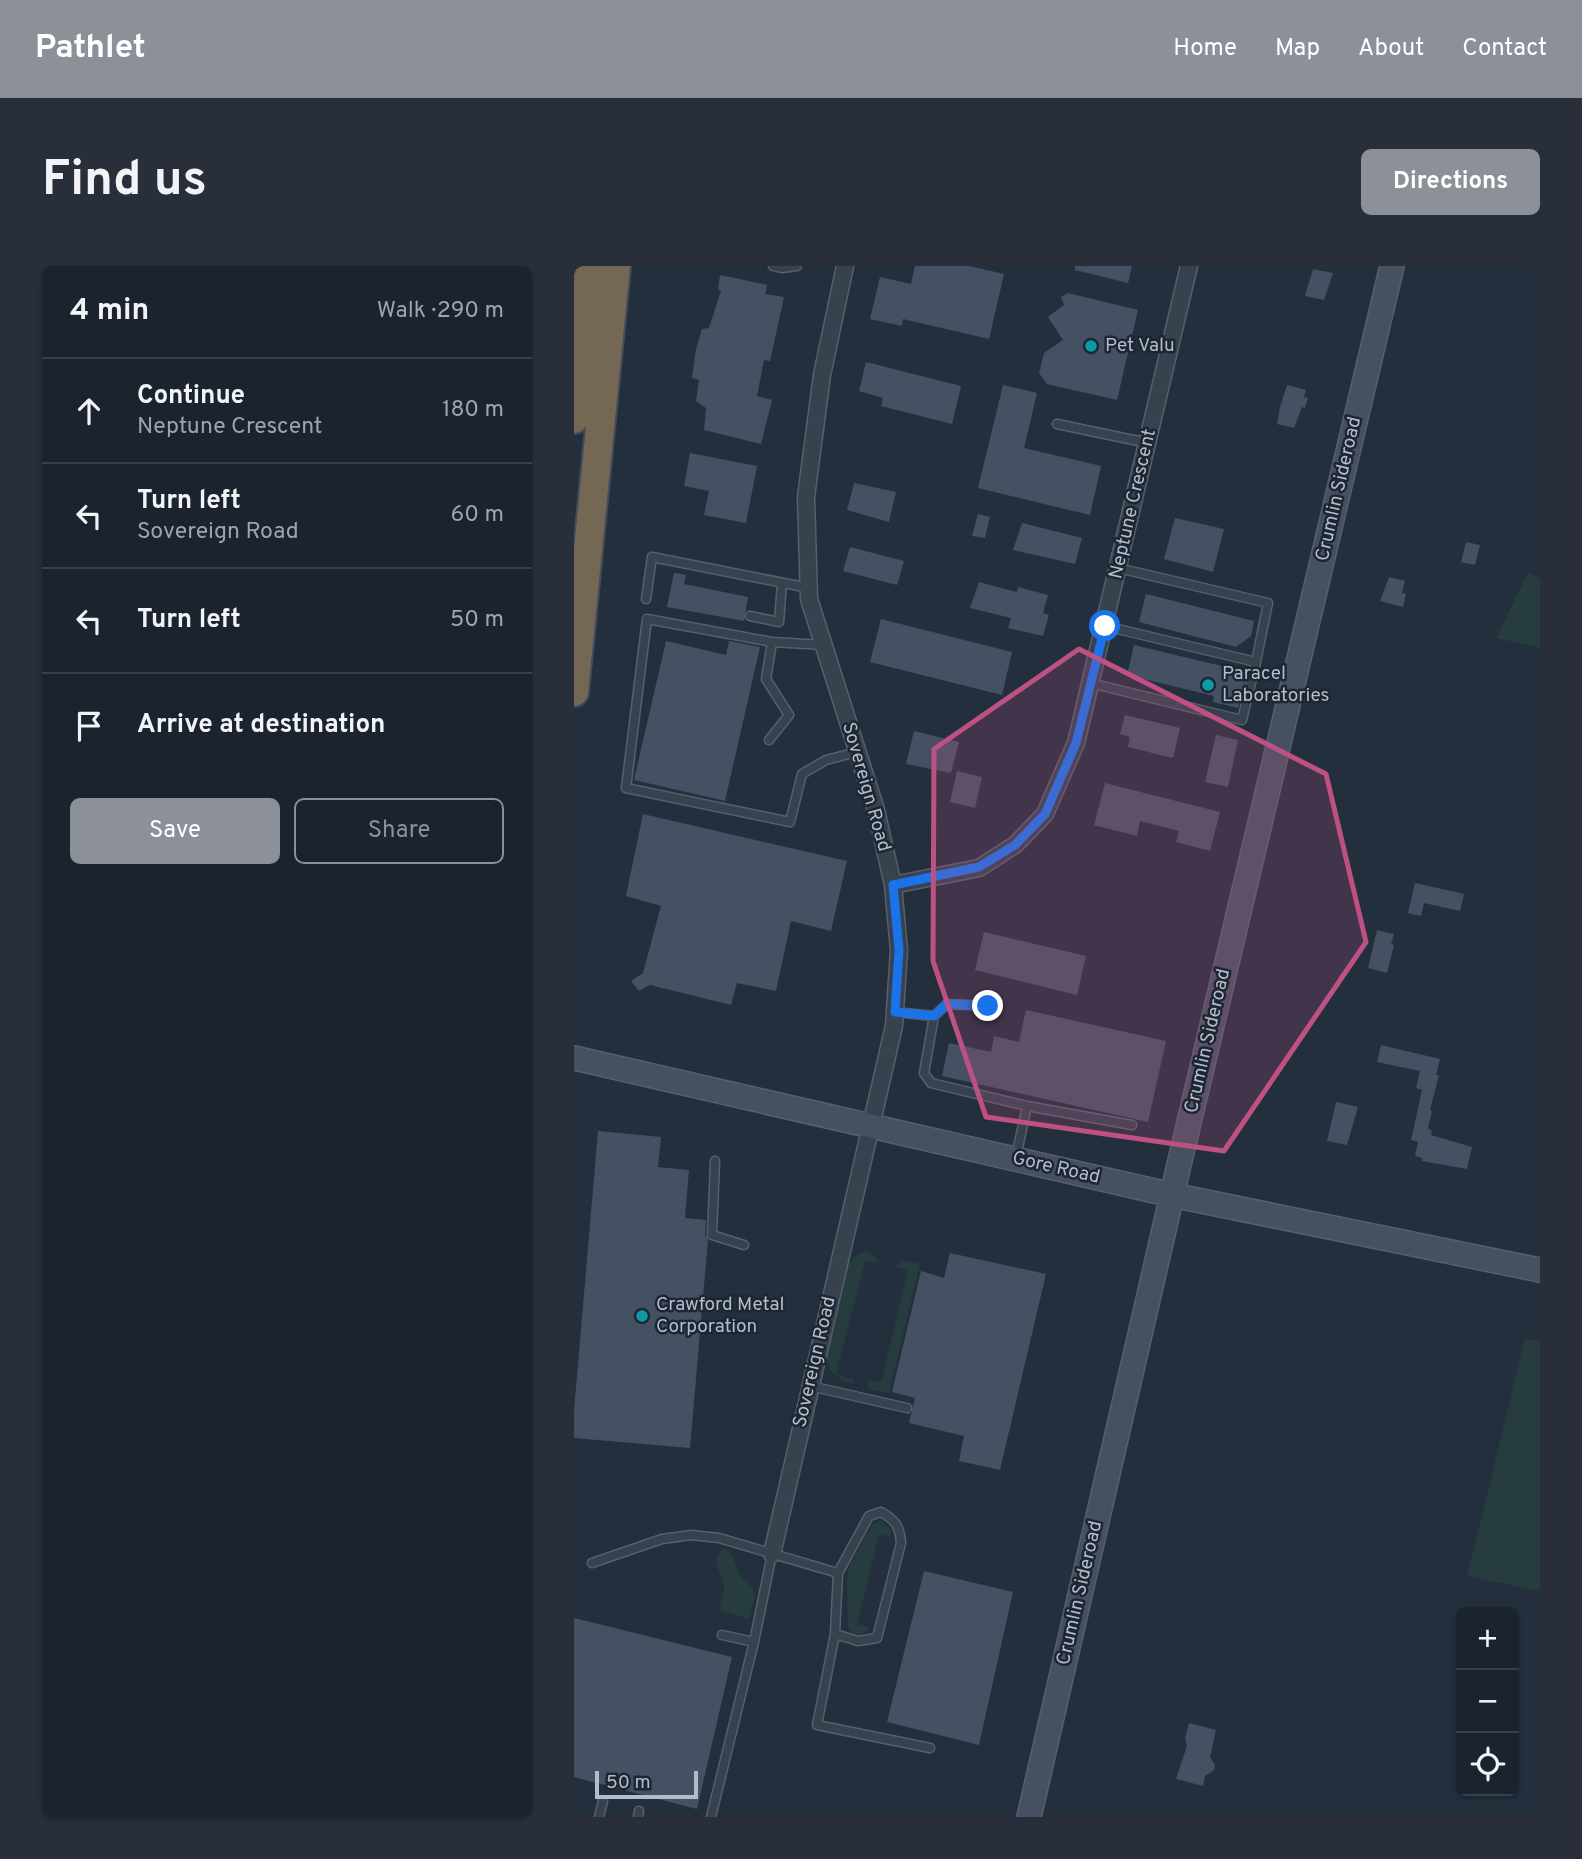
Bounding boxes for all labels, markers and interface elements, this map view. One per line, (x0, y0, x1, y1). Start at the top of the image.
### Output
text: Pathlet (35, 28, 146, 70)
text: Home (1173, 34, 1237, 64)
text: Map (1275, 34, 1320, 64)
text: About (1358, 34, 1424, 64)
text: Contact (1462, 34, 1547, 64)
button: Directions (1361, 149, 1540, 215)
text: Find us (42, 151, 207, 213)
text: 4 min (70, 293, 149, 330)
text: Walk · 290 m (377, 297, 504, 326)
place label: Pet Valu (1105, 334, 1175, 358)
marker: Pet Valu (1083, 338, 1099, 354)
text: Continue (137, 380, 245, 413)
icon: ahead (70, 392, 108, 430)
text: 180 m (442, 396, 504, 425)
text: Neptune Crescent (137, 413, 323, 442)
street label: Crumlin Sideroad (1311, 414, 1367, 564)
street label: Neptune Crescent (1104, 427, 1162, 581)
text: Turn left (137, 485, 241, 518)
icon: left (70, 497, 108, 535)
text: 60 m (451, 501, 504, 530)
text: Sovereign Road (137, 518, 299, 547)
icon: left (70, 602, 108, 640)
text: Turn left (137, 604, 241, 637)
text: 50 m (450, 606, 504, 635)
route start (1089, 610, 1120, 641)
place label: Paracel Laboratories (1222, 662, 1329, 708)
marker: Paracel Laboratories (1200, 677, 1216, 693)
icon: arrive (70, 707, 108, 745)
text: Arrive at destination (137, 709, 385, 742)
street label: Sovereign Road (836, 720, 896, 854)
button: Save (70, 798, 280, 864)
button: Share (294, 798, 504, 864)
street label: Crumlin Sideroad (1180, 966, 1236, 1116)
route end (972, 990, 1003, 1021)
street label: Gore Road (1010, 1146, 1102, 1190)
place label: Crawford Metal Corporation (656, 1293, 784, 1339)
street label: Sovereign Road (788, 1294, 842, 1430)
marker: Crawford Metal Corporation (634, 1308, 650, 1324)
street label: Crumlin Sideroad (1052, 1518, 1108, 1668)
map controls (1456, 1607, 1519, 1796)
button: + (1456, 1607, 1519, 1670)
button: − (1456, 1670, 1519, 1733)
button: locate (1456, 1733, 1519, 1796)
scale bar (595, 1768, 698, 1800)
text: 50 m (606, 1771, 651, 1795)

